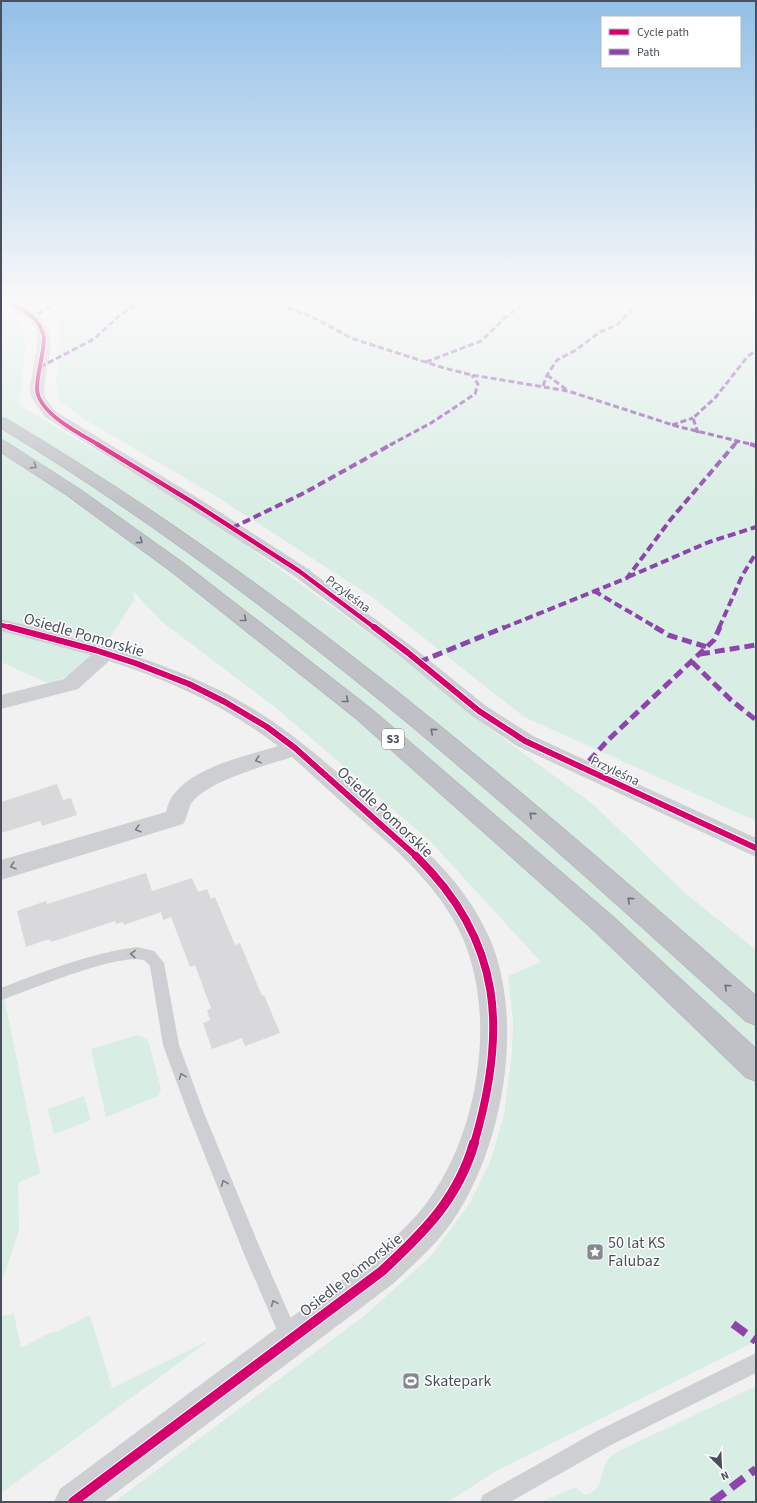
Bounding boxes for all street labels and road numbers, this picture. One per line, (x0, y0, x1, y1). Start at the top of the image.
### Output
street label: Przyleśna (322, 571, 374, 617)
street label: Osiedle Pomorskie (21, 607, 147, 663)
road number: S3 (382, 729, 404, 749)
street label: Przyleśna (588, 752, 642, 790)
street label: Osiedle Pomorskie (332, 761, 438, 863)
street label: Osiedle Pomorskie (295, 1228, 407, 1322)

